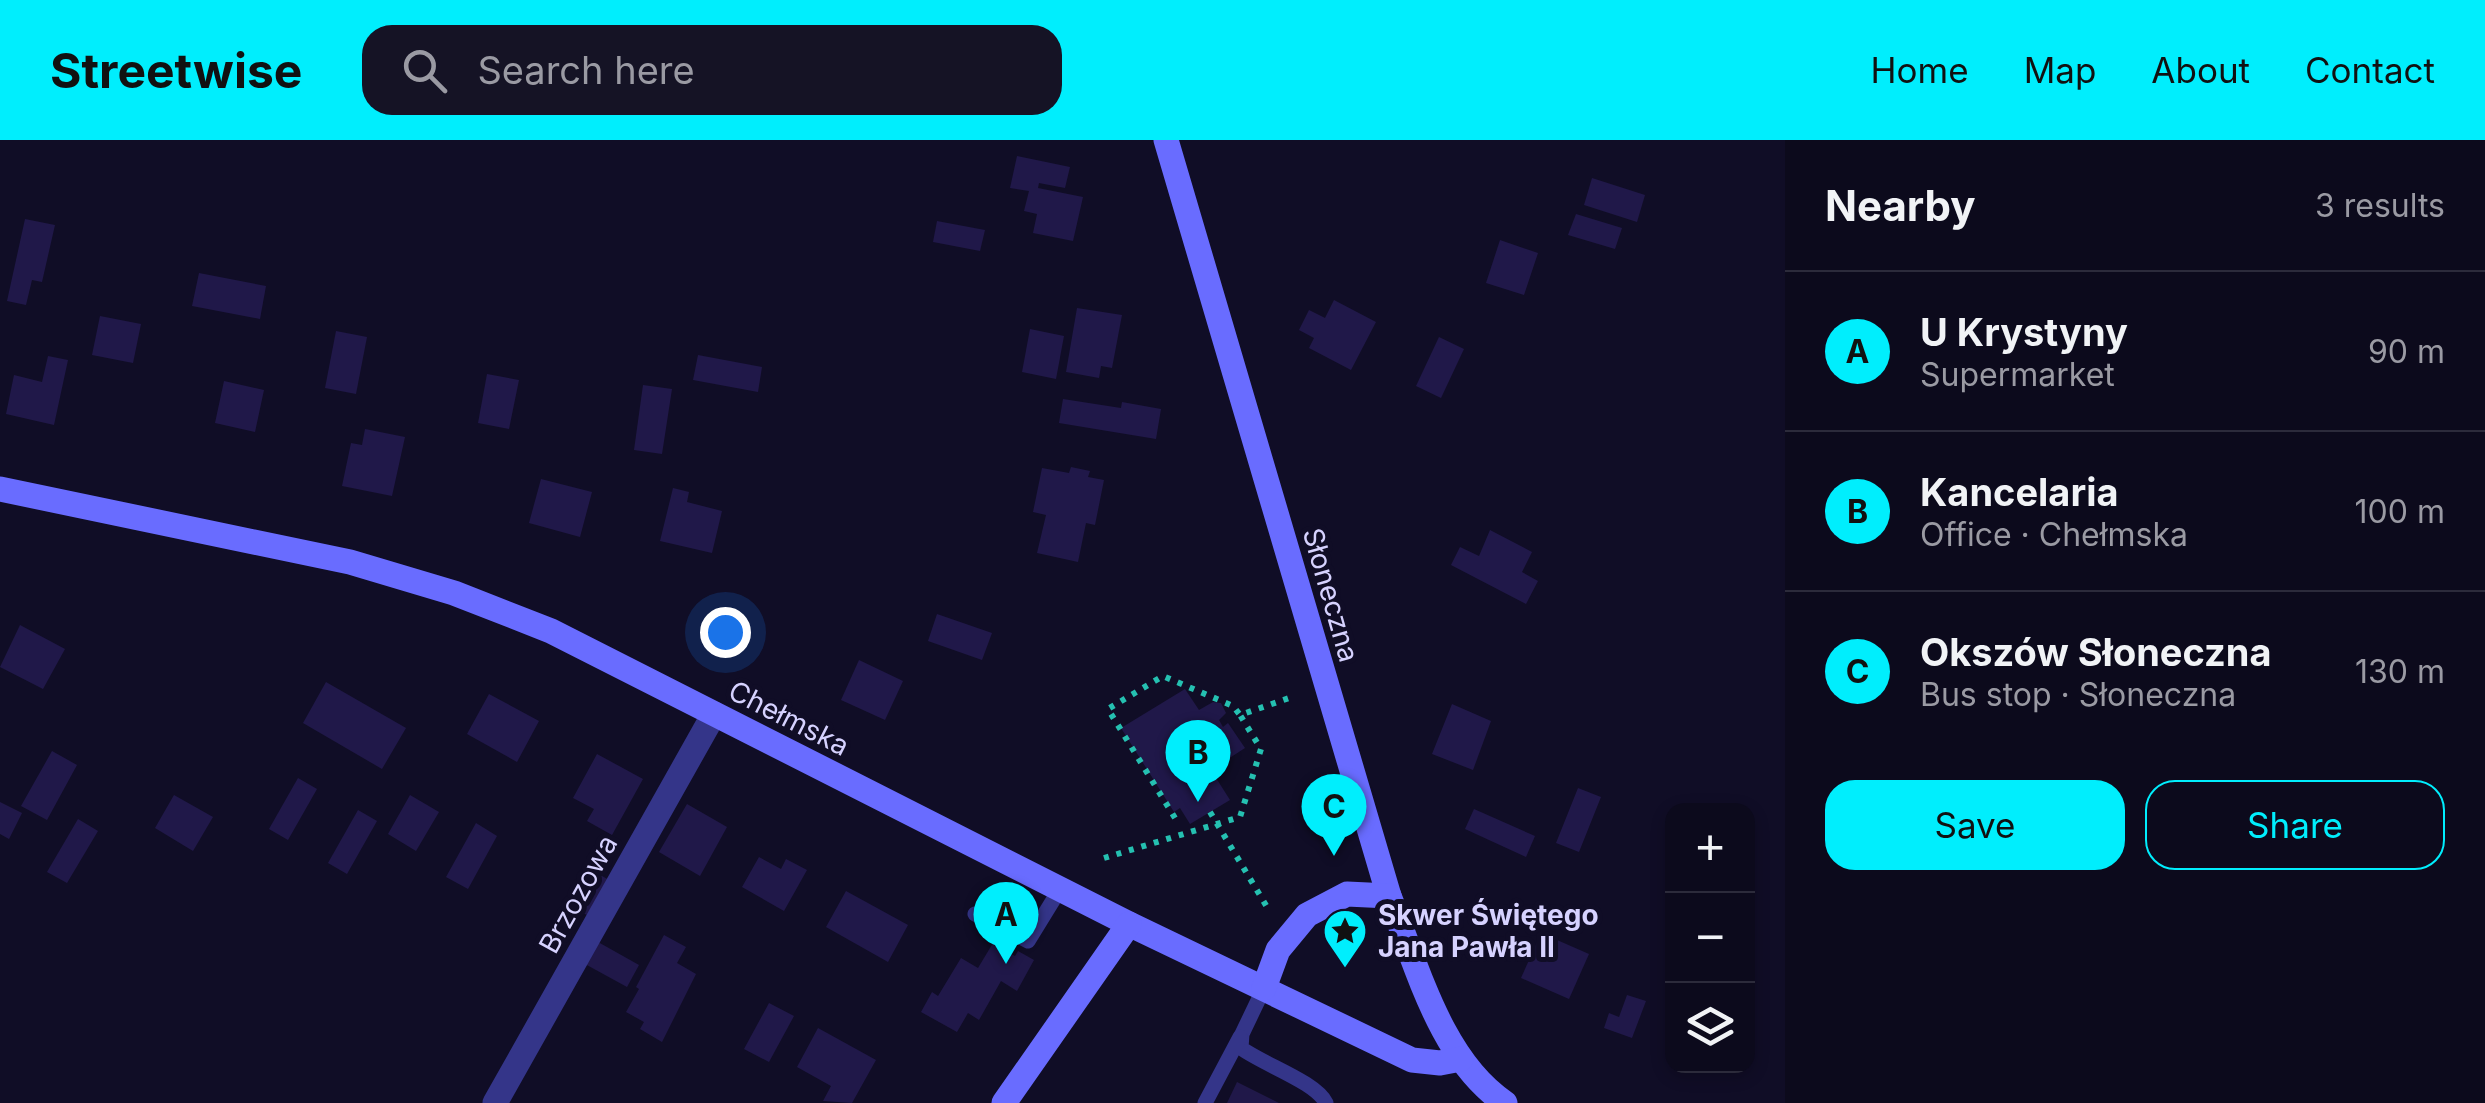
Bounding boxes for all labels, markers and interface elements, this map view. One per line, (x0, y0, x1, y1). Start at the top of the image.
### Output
search box (362, 25, 1062, 115)
text: Streetwise (50, 41, 302, 100)
icon: search (397, 43, 452, 98)
text: Search here (477, 47, 695, 93)
text: Home (1871, 49, 1969, 91)
text: Map (2024, 49, 2096, 91)
text: About (2151, 49, 2250, 91)
text: Contact (2305, 49, 2435, 91)
text: Nearby (1825, 180, 1976, 231)
text: 3 results (2315, 186, 2445, 225)
text: U Krystyny (1920, 309, 2128, 355)
text: A (1846, 332, 1869, 371)
text: 90 m (2368, 332, 2445, 371)
text: Supermarket (1920, 355, 2115, 394)
text: Kancelaria (1920, 469, 2119, 515)
text: B (1847, 492, 1868, 531)
text: 100 m (2355, 492, 2445, 531)
text: Office · Chełmska (1920, 515, 2188, 554)
street label: Słoneczna (1296, 524, 1366, 666)
your location (700, 607, 751, 658)
text: Okszów Słoneczna (1920, 629, 2272, 675)
text: C (1846, 652, 1869, 691)
text: 130 m (2355, 652, 2445, 691)
street label: Chełmska (723, 673, 855, 763)
text: Bus stop · Słoneczna (1920, 675, 2236, 714)
pin: B (1166, 720, 1230, 802)
pin: C (1302, 774, 1366, 856)
button: Save (1825, 780, 2125, 870)
button: Share (2145, 780, 2445, 870)
map controls (1665, 803, 1755, 1073)
button: + (1665, 803, 1755, 893)
street label: Brzozowa (532, 829, 624, 959)
pin: A (974, 882, 1038, 964)
button: − (1665, 893, 1755, 983)
place label: Skwer Świętego Jana Pawła II (1378, 898, 1599, 964)
place icon: Skwer Świętego Jana Pawła II (1322, 908, 1368, 969)
button: layers (1665, 983, 1755, 1073)

